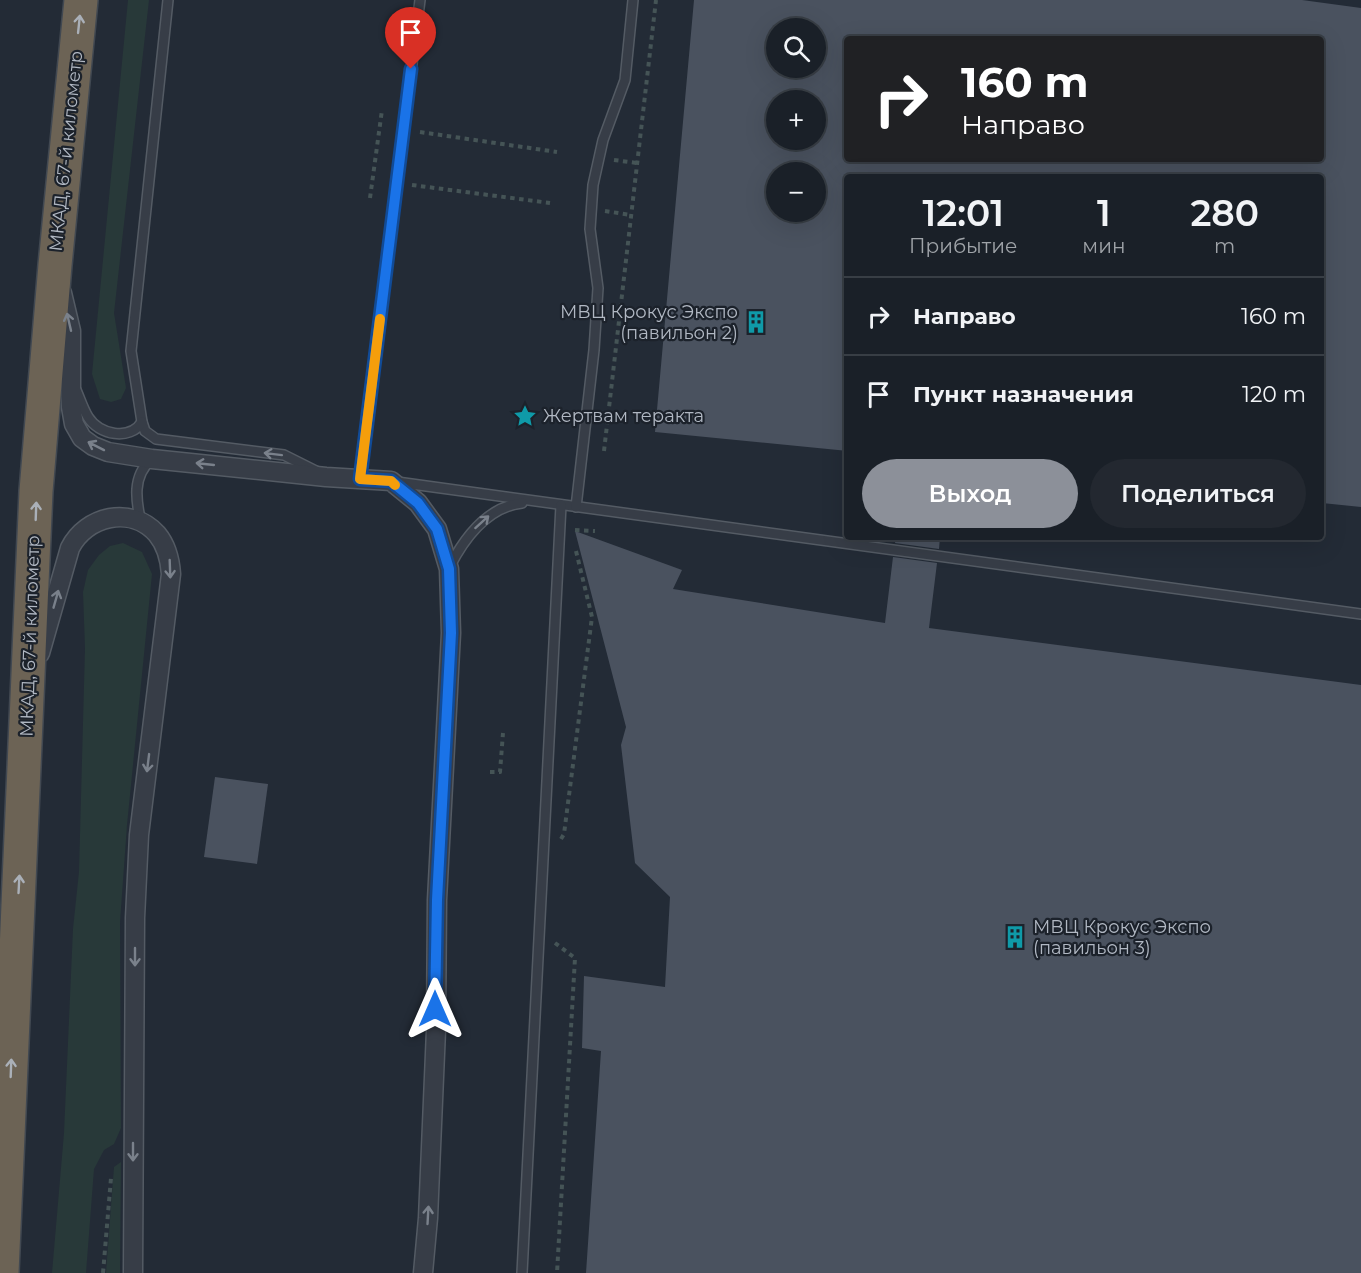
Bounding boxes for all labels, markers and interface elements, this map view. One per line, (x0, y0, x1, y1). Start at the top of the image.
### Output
pin (385, 7, 436, 69)
one-way arrow (74, 14, 85, 34)
icon: arrive (394, 16, 427, 49)
map controls (766, 18, 826, 222)
button: search (766, 18, 826, 78)
street label: МКАД, 67-й километр (45, 50, 87, 252)
text: 160 m (961, 56, 1089, 108)
icon: right (862, 60, 940, 138)
button: + (766, 90, 826, 150)
text: Направо (961, 108, 1085, 141)
button: − (766, 162, 826, 222)
text: 12:01 (923, 191, 1004, 235)
text: 1 (1097, 191, 1111, 235)
text: 280 (1190, 191, 1259, 235)
text: Прибытие (909, 234, 1017, 258)
text: мин (1082, 234, 1125, 258)
text: m (1214, 234, 1235, 258)
icon: right (862, 300, 895, 333)
place label: МВЦ Крокус Экспо (павильон 2) (560, 301, 738, 344)
text: Направо (913, 303, 1016, 330)
text: 160 m (1241, 303, 1306, 330)
building icon: МВЦ Крокус Экспо (павильон 2) (743, 309, 769, 335)
one-way arrow (62, 313, 74, 332)
icon: arrive (862, 378, 895, 411)
text: Пункт назначения (913, 381, 1134, 408)
text: 120 m (1242, 381, 1306, 408)
place icon: Жертвам теракта (512, 403, 538, 429)
place label: Жертвам теракта (543, 405, 704, 427)
one-way arrow (88, 440, 105, 452)
one-way arrow (264, 448, 284, 459)
one-way arrow (196, 458, 216, 469)
button: Выход (862, 459, 1078, 528)
button: Поделиться (1090, 459, 1306, 528)
one-way arrow (30, 501, 41, 521)
one-way arrow (474, 515, 489, 529)
street label: МКАД, 67-й километр (15, 535, 45, 737)
one-way arrow (165, 559, 176, 579)
one-way arrow (50, 589, 62, 608)
one-way arrow (142, 753, 153, 772)
one-way arrow (14, 874, 25, 894)
place label: МВЦ Крокус Экспо (павильон 3) (1033, 916, 1211, 959)
building icon: МВЦ Крокус Экспо (павильон 3) (1002, 924, 1028, 950)
one-way arrow (129, 947, 141, 967)
position arrow (403, 977, 467, 1041)
one-way arrow (6, 1058, 17, 1078)
one-way arrow (128, 1142, 139, 1162)
one-way arrow (422, 1205, 433, 1225)

